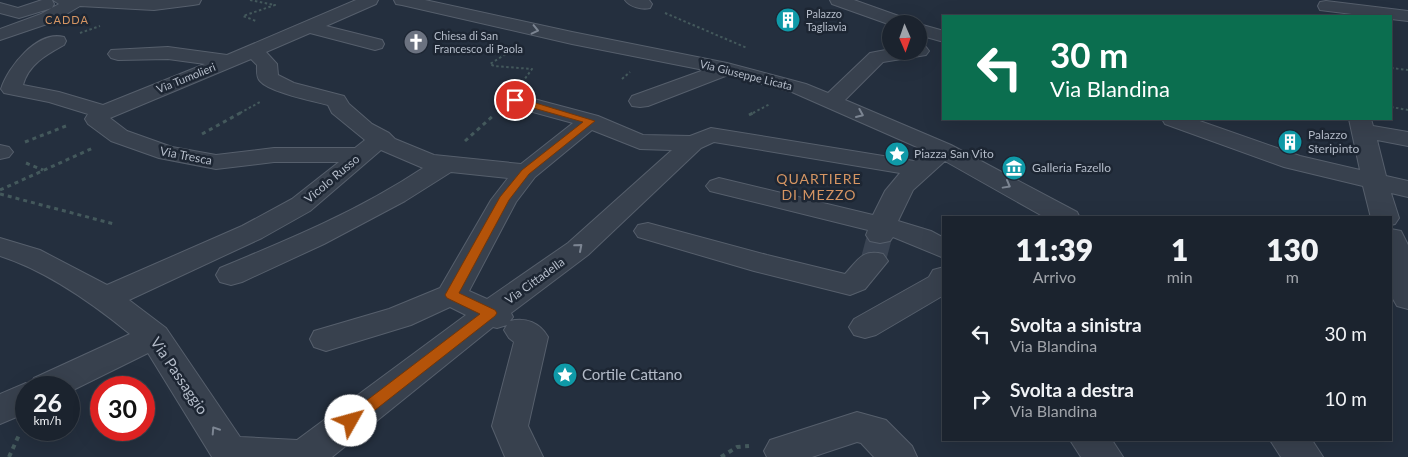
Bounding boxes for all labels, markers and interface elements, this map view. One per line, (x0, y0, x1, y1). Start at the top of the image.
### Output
building icon: Palazzo Tagliavia (775, 7, 801, 33)
place label: Palazzo Tagliavia (806, 7, 847, 33)
district label: CADDA (45, 13, 89, 26)
north arrow (882, 15, 928, 60)
map controls (882, 15, 927, 60)
one-way arrow (530, 24, 539, 35)
church icon: Chiesa di San Francesco di Paola (403, 29, 429, 55)
place label: Chiesa di San Francesco di Paola (434, 29, 523, 55)
text: 30 m (1050, 33, 1128, 75)
icon: left (967, 35, 1032, 100)
street label: Via Giuseppe Licata (698, 57, 794, 92)
street label: Via Tumolieri (154, 60, 218, 95)
text: Via Blandina (1050, 75, 1170, 102)
pin (494, 79, 536, 121)
icon: arrive (501, 86, 529, 114)
one-way arrow (856, 108, 864, 118)
place label: Palazzo Steripinto (1308, 127, 1360, 156)
building icon: Palazzo Steripinto (1277, 129, 1303, 155)
place icon: Piazza San Vito (884, 141, 910, 167)
street label: Via Tresca (159, 143, 213, 168)
place label: Piazza San Vito (914, 146, 994, 161)
street label: Vicolo Russo (301, 151, 362, 206)
museum icon: Galleria Fazello (1001, 155, 1027, 181)
place label: Galleria Fazello (1032, 160, 1111, 175)
district label: QUARTIERE DI MEZZO (776, 170, 862, 203)
one-way arrow (1001, 179, 1010, 189)
text: 11:39 (1016, 231, 1093, 267)
text: 1 (1171, 231, 1188, 267)
text: 130 (1266, 231, 1318, 267)
one-way arrow (574, 243, 583, 252)
street label: Via Cittadella (502, 254, 567, 307)
text: Arrivo (1033, 267, 1076, 286)
text: min (1167, 267, 1193, 286)
text: m (1286, 267, 1299, 286)
text: Svolta a sinistra (1010, 313, 1142, 336)
icon: left (967, 320, 995, 348)
text: 30 m (1324, 322, 1367, 345)
street label: Via Passaggio (147, 333, 212, 418)
text: Via Blandina (1010, 336, 1097, 355)
place icon: Cortile Cattano (552, 362, 578, 388)
place label: Cortile Cattano (582, 365, 682, 383)
speed limit sign: 30 (90, 376, 155, 441)
text: Svolta a destra (1010, 378, 1134, 401)
icon: right (967, 385, 995, 413)
text: 26 (33, 387, 62, 417)
text: 10 m (1324, 387, 1367, 410)
position arrow (324, 394, 376, 446)
text: Via Blandina (1010, 401, 1097, 420)
text: km/h (33, 413, 62, 428)
one-way arrow (212, 427, 221, 436)

